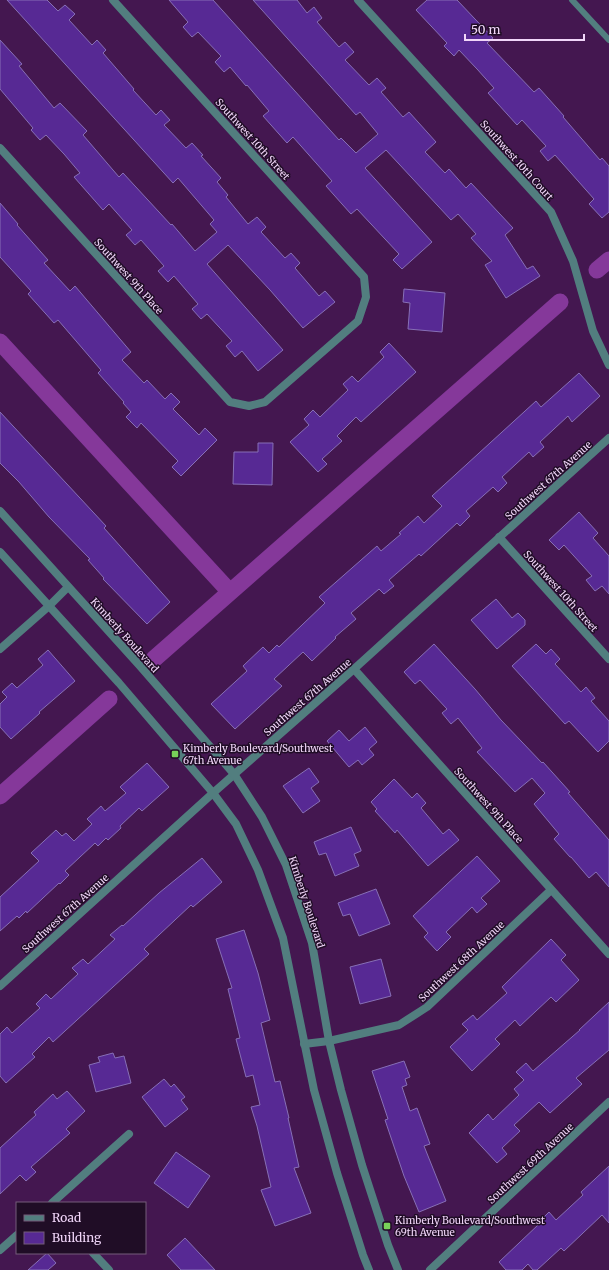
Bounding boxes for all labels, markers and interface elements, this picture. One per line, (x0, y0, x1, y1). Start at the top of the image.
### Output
scale bar (465, 16, 584, 42)
text: 50 m (471, 22, 500, 37)
street label: Southwest 10th Street (213, 96, 293, 183)
street label: Southwest 10th Court (477, 118, 556, 203)
street label: Southwest 9th Place (91, 236, 166, 317)
street label: Southwest 67th Avenue (502, 438, 594, 523)
street label: Southwest 10th Street (521, 548, 601, 635)
street label: Kimberly Boulevard (88, 595, 161, 675)
street label: Southwest 67th Avenue (261, 656, 354, 739)
place label: Kimberly Boulevard/Southwest 67th Avenue (183, 742, 333, 767)
marker: Kimberly Boulevard/Southwest 67th Avenue (170, 749, 180, 759)
street label: Southwest 9th Place (451, 765, 526, 846)
street label: Kimberly Boulevard (286, 855, 327, 950)
street label: Southwest 67th Avenue (19, 871, 111, 956)
street label: Southwest 68th Avenue (416, 918, 507, 1005)
street label: Southwest 69th Avenue (485, 1120, 576, 1207)
legend (16, 1202, 146, 1254)
text: Road (52, 1210, 81, 1225)
place label: Kimberly Boulevard/Southwest 69th Avenue (395, 1214, 545, 1239)
marker: Kimberly Boulevard/Southwest 69th Avenue (382, 1221, 392, 1231)
text: Building (52, 1230, 102, 1245)

